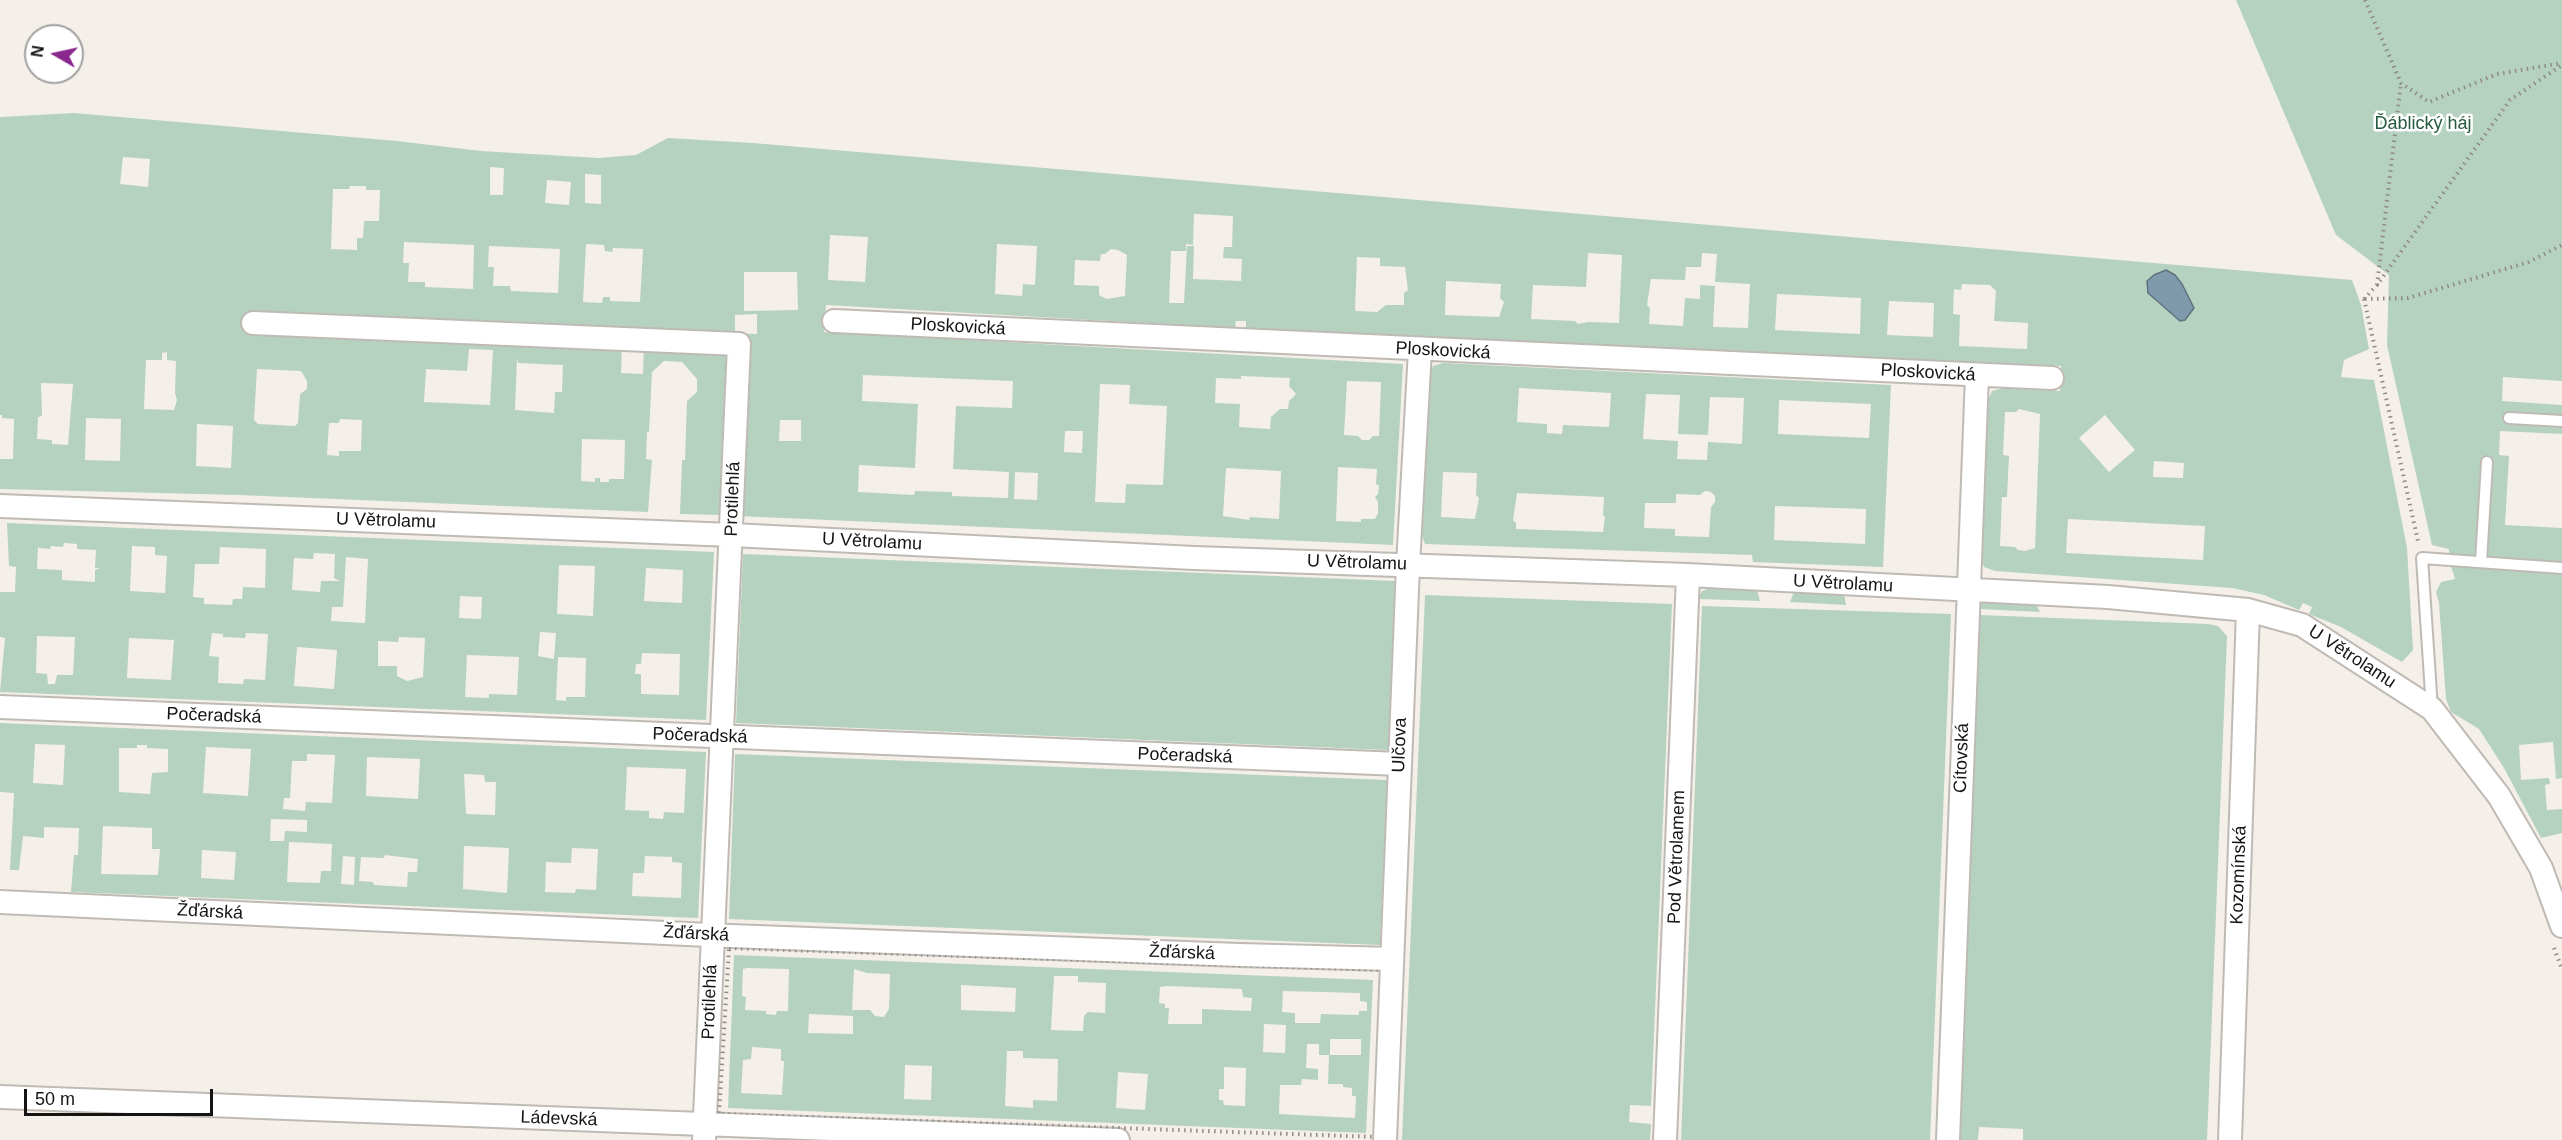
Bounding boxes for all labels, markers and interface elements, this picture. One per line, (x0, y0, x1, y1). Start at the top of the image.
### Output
north arrow (24, 24, 84, 84)
text: N (28, 44, 47, 58)
park label: Ďáblický háj (2374, 113, 2472, 135)
street label: Ploskovická (910, 314, 1006, 340)
street label: Ploskovická (1395, 338, 1491, 364)
street label: Ploskovická (1880, 360, 1976, 386)
street label: Protilehlá (721, 461, 745, 537)
street label: U Větrolamu (336, 508, 436, 534)
street label: U Větrolamu (821, 529, 923, 555)
street label: U Větrolamu (1307, 550, 1407, 576)
street label: U Větrolamu (1792, 571, 1894, 597)
street label: U Větrolamu (2304, 621, 2400, 693)
street label: Počeradská (166, 704, 262, 728)
street label: Ulčova (1388, 717, 1412, 773)
street label: Cítovská (1950, 723, 1974, 793)
street label: Počeradská (652, 724, 748, 748)
street label: Počeradská (1137, 744, 1233, 768)
street label: Pod Větrolamem (1664, 790, 1690, 924)
street label: Kozomínská (2226, 825, 2252, 925)
street label: Žďárská (176, 899, 244, 925)
street label: Žďárská (662, 921, 730, 947)
street label: Žďárská (1149, 941, 1215, 965)
street label: Protilehlá (698, 964, 722, 1040)
scale bar (27, 1077, 216, 1115)
text: 50 m (35, 1089, 75, 1109)
street label: Ládevská (520, 1107, 598, 1131)

